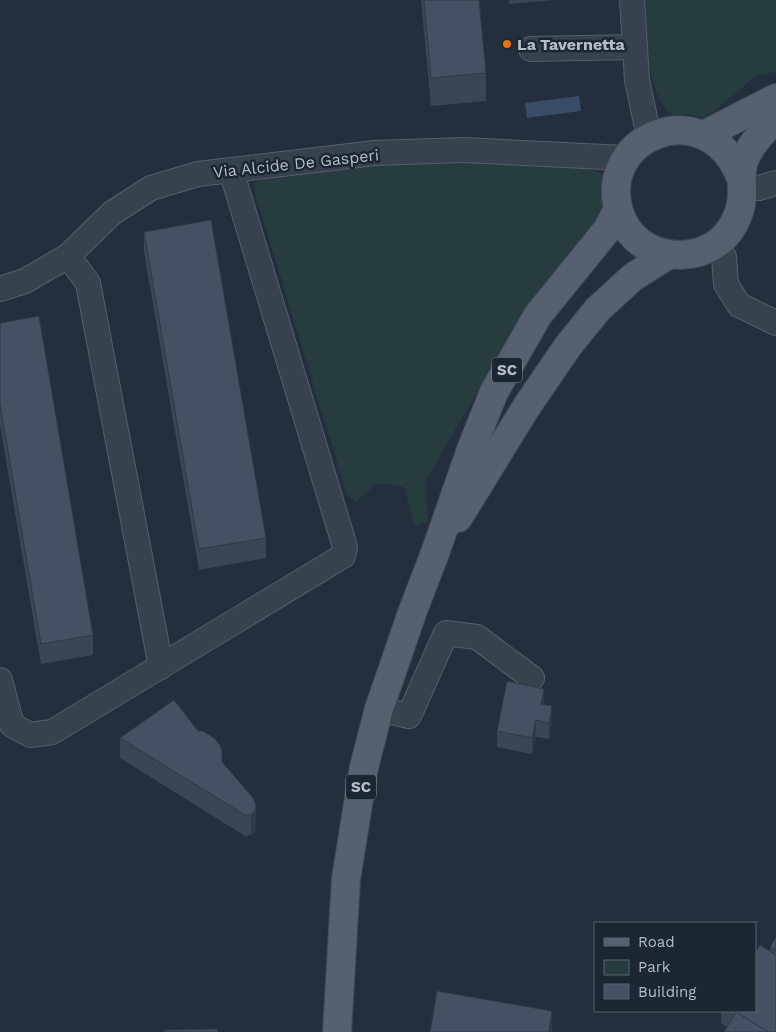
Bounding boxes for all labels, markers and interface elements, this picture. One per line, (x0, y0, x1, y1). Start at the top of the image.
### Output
place label: La Tavernetta (517, 35, 626, 54)
marker: La Tavernetta (501, 38, 513, 50)
street label: Via Alcide De Gasperi (212, 145, 380, 182)
road number: SC (492, 358, 522, 382)
road number: SC (346, 774, 376, 800)
legend (594, 922, 756, 1012)
text: Road (638, 933, 675, 951)
text: Park (638, 958, 671, 976)
text: Building (638, 983, 696, 1001)

